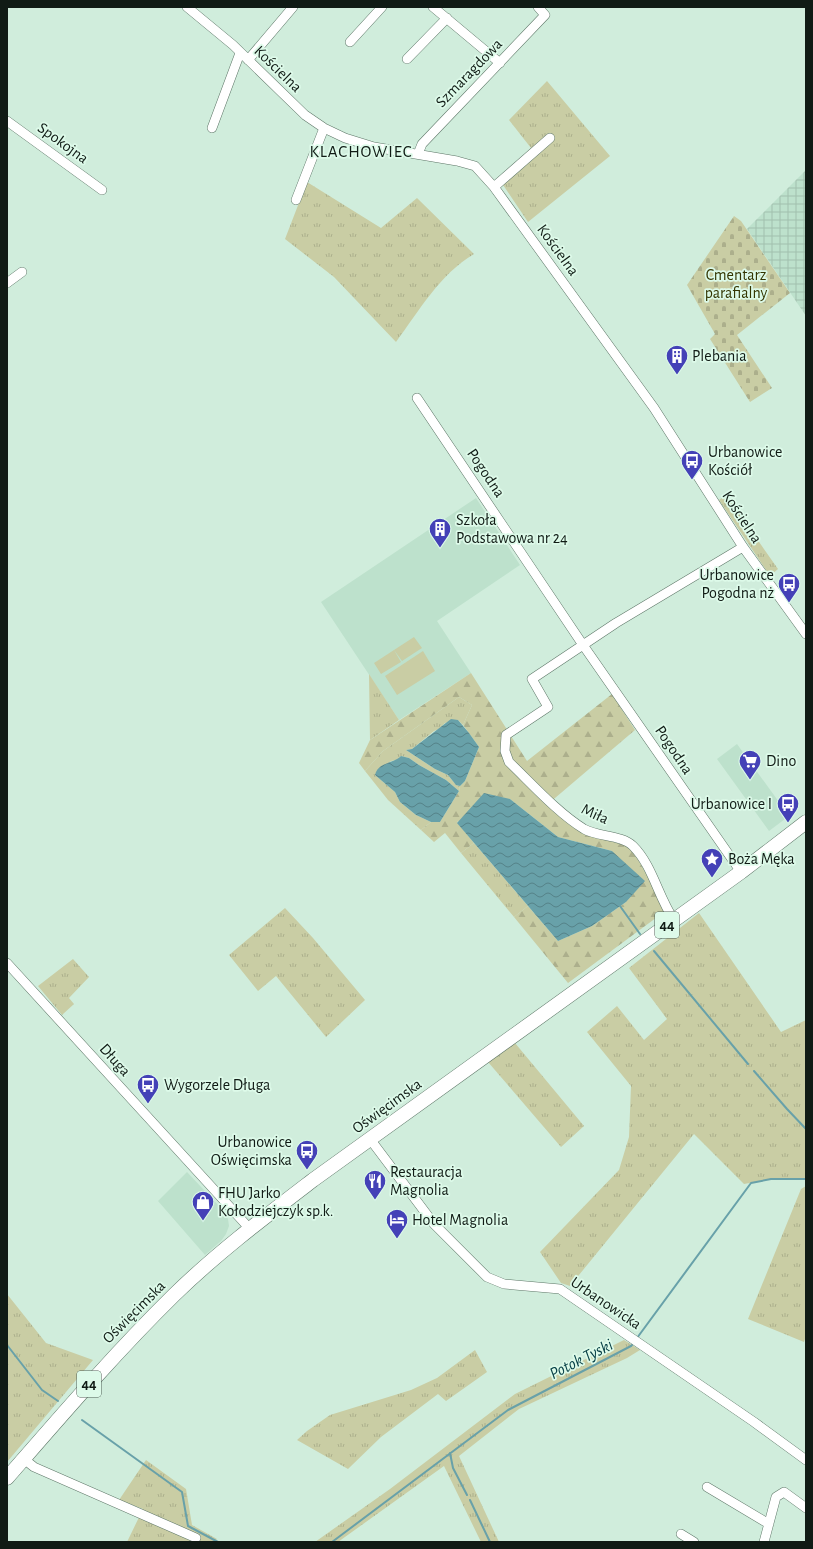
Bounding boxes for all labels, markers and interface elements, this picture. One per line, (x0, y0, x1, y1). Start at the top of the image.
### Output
street label: Szmaragdowa (433, 36, 505, 110)
street label: Kościelna (251, 43, 305, 95)
street label: Spokojna (34, 119, 91, 167)
district label: KLACHOWIEC (309, 143, 413, 160)
street label: Kościelna (534, 221, 582, 279)
park label: Cmentarz parafialny (705, 267, 767, 302)
building icon: Plebania (664, 343, 690, 376)
place label: Plebania (692, 348, 747, 364)
place label: Urbanowice Kościół (708, 444, 782, 478)
street label: Pogodna (464, 446, 508, 500)
bus stop icon: Urbanowice Kościół (679, 448, 705, 481)
street label: Kościelna (719, 488, 765, 546)
place label: Szkoła Podstawowa nr 24 (456, 512, 568, 546)
building icon: Szkoła Podstawowa nr 24 (427, 516, 453, 549)
place label: Urbanowice Pogodna nż (700, 567, 774, 601)
bus stop icon: Urbanowice Pogodna nż (776, 571, 802, 604)
street label: Pogodna (652, 723, 696, 777)
supermarket icon: Dino (737, 748, 763, 781)
place label: Dino (766, 753, 796, 769)
bus stop icon: Urbanowice I (775, 791, 801, 824)
place label: Urbanowice I (691, 796, 772, 812)
street label: Miła (579, 801, 611, 827)
place icon: Boża Męka (699, 846, 725, 879)
place label: Boża Męka (728, 851, 795, 867)
road number: 44 (655, 912, 679, 938)
street label: Długa (96, 1041, 134, 1079)
bus stop icon: Wygorzele Długa (135, 1072, 161, 1105)
street label: Oświęcimska (349, 1076, 425, 1136)
place label: Wygorzele Długa (164, 1077, 270, 1094)
place label: Urbanowice Oświęcimska (211, 1134, 292, 1168)
bus stop icon: Urbanowice Oświęcimska (294, 1138, 320, 1171)
place label: Restauracja Magnolia (390, 1164, 462, 1198)
restaurant icon: Restauracja Magnolia (362, 1168, 388, 1201)
place label: FHU Jarko Kołodziejczyk sp.k. (218, 1185, 333, 1220)
shop icon: FHU Jarko Kołodziejczyk sp.k. (190, 1189, 216, 1222)
hotel icon: Hotel Magnolia (384, 1207, 410, 1240)
place label: Hotel Magnolia (412, 1212, 508, 1228)
street label: Urbanowicka (568, 1274, 644, 1332)
street label: Oświęcimska (100, 1278, 168, 1346)
water label: Potok Tyski (547, 1336, 616, 1382)
road number: 44 (77, 1371, 101, 1397)

